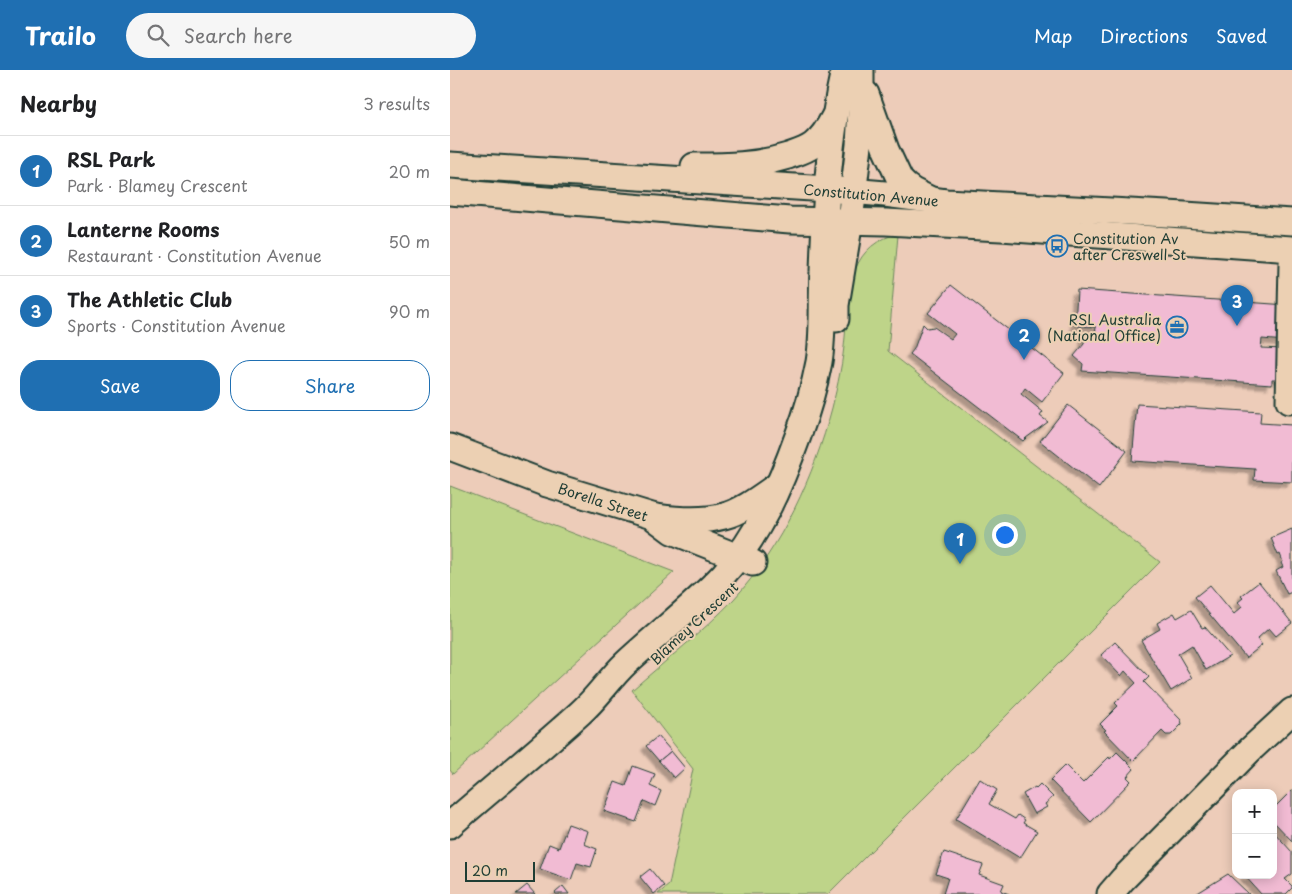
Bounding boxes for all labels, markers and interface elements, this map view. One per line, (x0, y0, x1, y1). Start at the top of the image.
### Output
search box (126, 13, 476, 58)
text: Trailo (25, 17, 96, 53)
icon: search (144, 21, 172, 49)
text: Search here (184, 21, 292, 49)
text: Map (1034, 22, 1072, 49)
text: Directions (1100, 22, 1188, 49)
text: Saved (1216, 22, 1267, 49)
text: Nearby (20, 87, 97, 119)
text: 3 results (363, 91, 430, 115)
text: RSL Park (67, 145, 155, 173)
text: 1 (32, 159, 40, 183)
text: 20 m (389, 159, 430, 183)
text: Park · Blamey Crescent (67, 173, 247, 197)
street label: Constitution Avenue (802, 179, 940, 211)
text: Lanterne Rooms (67, 215, 220, 243)
place label: Constitution Av after Creswell St (1073, 228, 1186, 265)
text: 2 (30, 229, 42, 253)
text: 50 m (389, 229, 430, 253)
bus stop icon: Constitution Av after Creswell St (1045, 234, 1069, 258)
text: Restaurant · Constitution Avenue (67, 243, 322, 267)
text: The Athletic Club (67, 285, 232, 313)
pin: 3 (1221, 285, 1253, 326)
text: 3 (31, 299, 41, 323)
text: 90 m (389, 299, 430, 323)
place label: RSL Australia (National Office) (1047, 309, 1162, 346)
text: Sports · Constitution Avenue (67, 313, 286, 337)
office icon: RSL Australia (National Office) (1165, 315, 1189, 339)
pin: 2 (1008, 319, 1040, 360)
button: Save (20, 360, 220, 411)
button: Share (230, 360, 430, 411)
street label: Borella Street (555, 478, 651, 527)
your location (992, 522, 1018, 548)
pin: 1 (944, 523, 976, 564)
street label: Blamey Crescent (645, 576, 743, 669)
map controls (1232, 789, 1277, 879)
button: + (1232, 789, 1277, 834)
button: − (1232, 834, 1277, 879)
scale bar (465, 859, 535, 882)
text: 20 m (472, 860, 508, 881)

